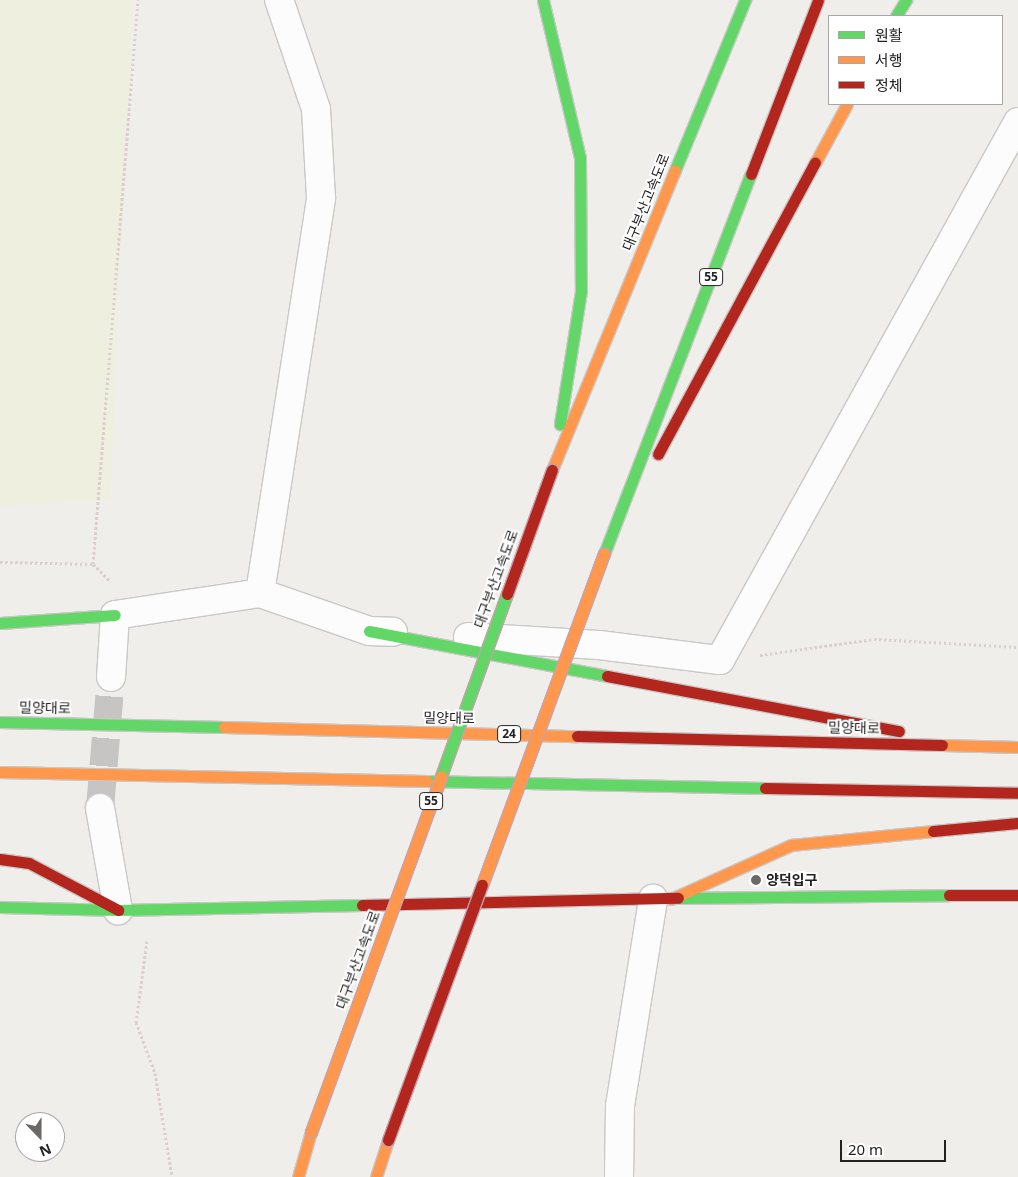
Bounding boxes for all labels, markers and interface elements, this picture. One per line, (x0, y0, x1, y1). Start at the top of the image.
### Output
legend (828, 15, 1003, 105)
text: 원활 (875, 25, 903, 45)
text: 서행 (875, 50, 903, 70)
text: 정체 (875, 75, 903, 95)
street label: 대구부산고속도로 (619, 151, 673, 253)
road number: 55 (698, 268, 724, 286)
street label: 대구부산고속도로 (470, 528, 522, 630)
street label: 밀양대로 (19, 699, 71, 717)
street label: 밀양대로 (423, 709, 475, 727)
street label: 밀양대로 (828, 719, 880, 737)
road number: 24 (496, 724, 522, 744)
road number: 55 (418, 791, 444, 810)
place label: 양덕입구 (766, 872, 818, 888)
marker: 양덕입구 (750, 874, 762, 886)
street label: 대구부산고속도로 (332, 909, 384, 1011)
north arrow (15, 1112, 65, 1162)
scale bar (843, 1130, 949, 1162)
text: N (37, 1139, 54, 1161)
text: 20 m (848, 1139, 883, 1159)

